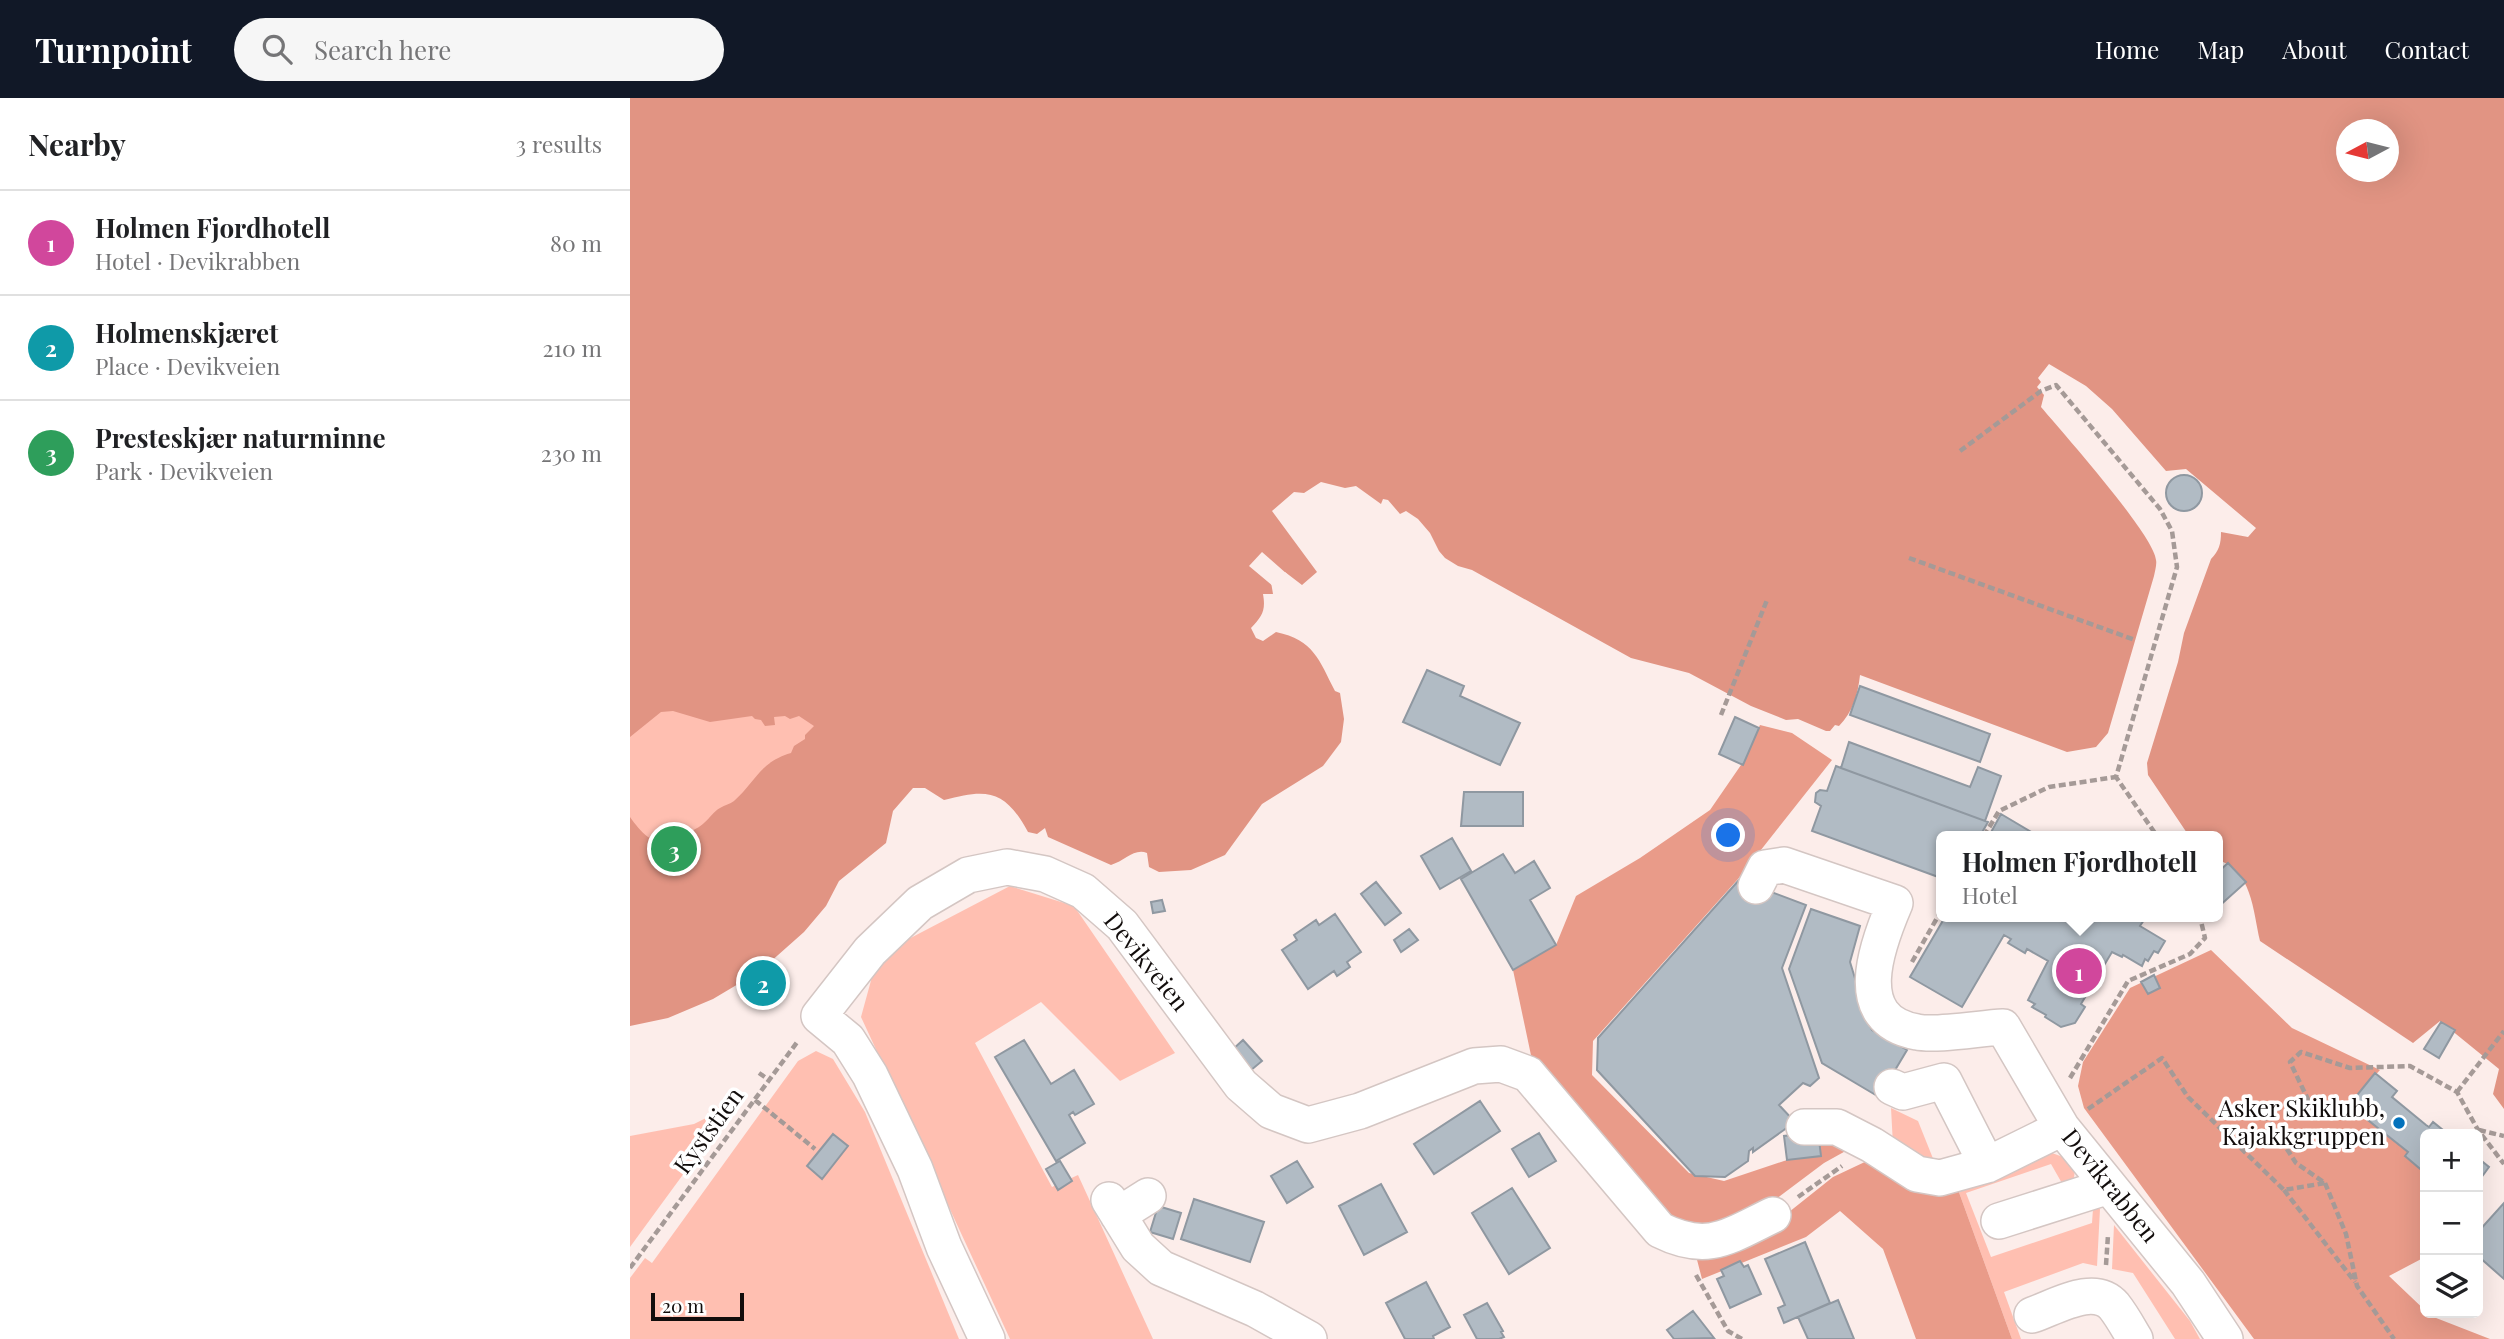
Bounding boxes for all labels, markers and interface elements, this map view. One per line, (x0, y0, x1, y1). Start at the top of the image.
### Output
search box (234, 18, 724, 81)
text: Turnpoint (35, 27, 192, 71)
icon: search (258, 30, 296, 68)
text: Search here (314, 32, 451, 67)
text: Home (2095, 33, 2159, 65)
text: Map (2197, 33, 2244, 65)
text: About (2282, 33, 2346, 65)
text: Contact (2384, 33, 2469, 65)
north arrow (2336, 119, 2399, 182)
text: Nearby (28, 124, 126, 164)
text: 3 results (516, 128, 602, 159)
text: Holmen Fjordhotell (95, 210, 330, 245)
text: 1 (47, 227, 55, 258)
text: 80 m (550, 227, 602, 258)
text: Hotel · Devikrabben (95, 245, 300, 276)
text: Holmenskjæret (95, 315, 278, 350)
text: 2 (45, 332, 57, 363)
text: 210 m (543, 332, 602, 363)
text: Place · Devikveien (95, 350, 280, 381)
text: Presteskjær naturminne (95, 420, 386, 455)
text: 3 (45, 437, 57, 468)
text: 230 m (541, 437, 602, 468)
text: Park · Devikveien (95, 455, 273, 486)
your location (1711, 818, 1745, 852)
pin: 3 (651, 823, 697, 875)
popup (1936, 831, 2223, 922)
text: Holmen Fjordhotell (1962, 844, 2197, 879)
text: Hotel (1962, 879, 2018, 910)
street label: Devikveien (1098, 905, 1197, 1017)
pin: 1 (2056, 945, 2102, 997)
pin: 2 (740, 957, 786, 1009)
street label: Kyststien (665, 1080, 750, 1180)
place label: Asker Skiklubb, Kajakkgruppen (2218, 1091, 2385, 1151)
marker: Asker Skiklubb, Kajakkgruppen (2391, 1115, 2407, 1131)
street label: Devikrabben (2056, 1121, 2167, 1248)
map controls (2420, 1129, 2483, 1318)
button: + (2420, 1129, 2483, 1192)
button: − (2420, 1192, 2483, 1255)
button: layers (2420, 1255, 2483, 1318)
scale bar (651, 1290, 744, 1322)
text: 20 m (662, 1292, 704, 1318)

